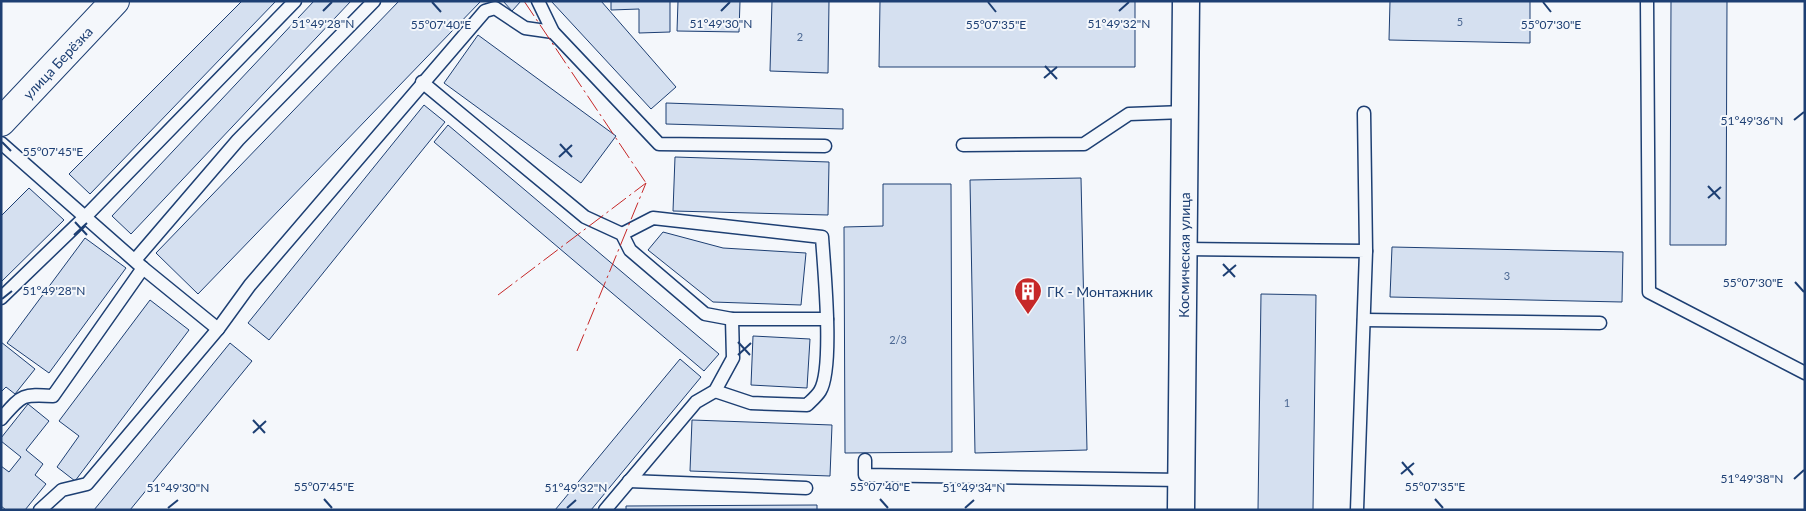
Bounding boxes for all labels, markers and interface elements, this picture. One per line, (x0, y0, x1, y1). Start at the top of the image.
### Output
house number: 5 (1457, 15, 1463, 28)
text: 51°49'28"N (292, 16, 354, 31)
text: 51°49'30"N (690, 16, 752, 31)
text: 51°49'32"N (1088, 16, 1150, 31)
text: 55°07'40"E (411, 17, 471, 32)
text: 55°07'35"E (966, 17, 1026, 32)
text: 55°07'30"E (1521, 17, 1581, 32)
street label: улица Берёзка (19, 22, 96, 102)
house number: 2 (797, 30, 803, 43)
text: 51°49'36"N (1721, 113, 1783, 128)
text: 55°07'45"E (23, 144, 83, 159)
street label: Космическая улица (1174, 192, 1193, 318)
house number: 3 (1504, 269, 1510, 282)
text: 55°07'30"E (1723, 275, 1783, 290)
building icon: ГК - Монтажник (1013, 276, 1043, 315)
text: 51°49'28"N (23, 283, 85, 298)
place label: ГК - Монтажник (1047, 283, 1154, 300)
house number: 2/3 (889, 333, 907, 346)
house number: 1 (1284, 396, 1290, 409)
text: 51°49'38"N (1721, 471, 1783, 486)
text: 55°07'45"E (294, 479, 354, 494)
text: 55°07'40"E (850, 479, 910, 494)
text: 55°07'35"E (1405, 479, 1465, 494)
text: 51°49'30"N (147, 480, 209, 495)
text: 51°49'32"N (545, 480, 607, 495)
text: 51°49'34"N (943, 480, 1005, 495)

